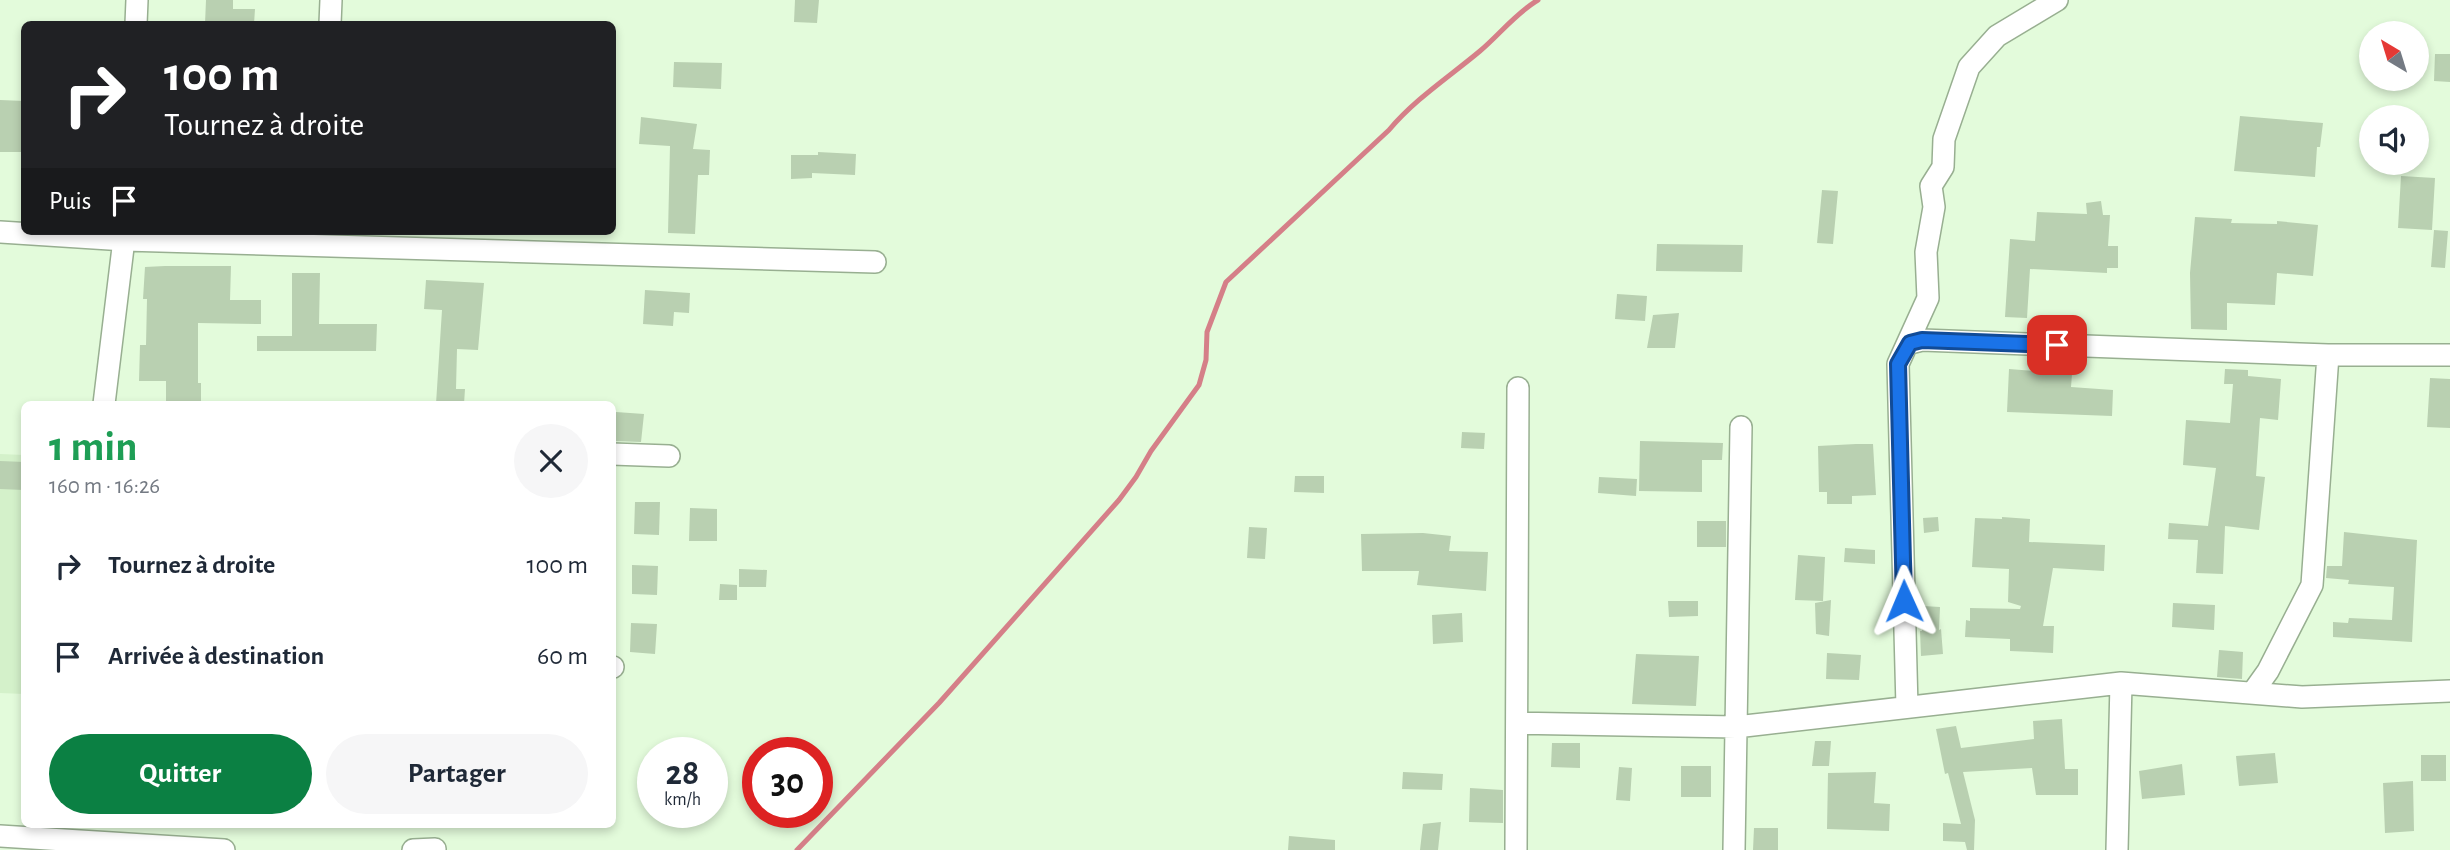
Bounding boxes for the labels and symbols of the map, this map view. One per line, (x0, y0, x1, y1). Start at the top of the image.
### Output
north arrow (2359, 21, 2429, 91)
pin (2027, 315, 2087, 375)
position arrow (1867, 564, 1941, 638)
speed limit sign: 30 (742, 737, 833, 828)

